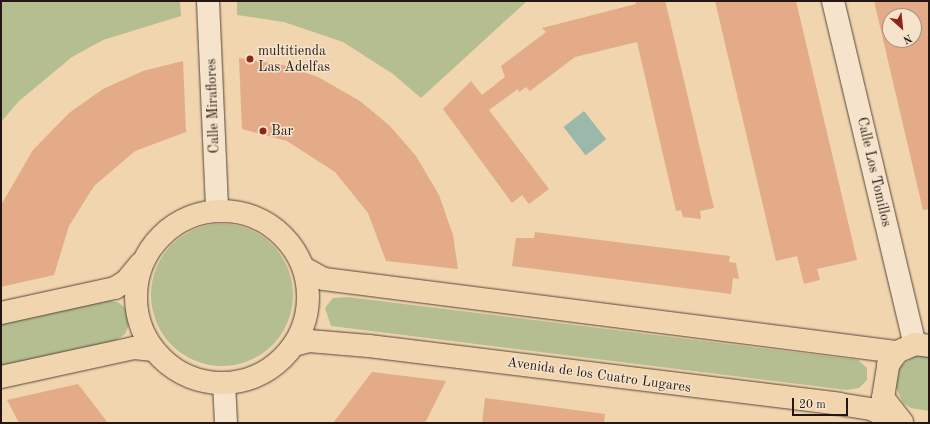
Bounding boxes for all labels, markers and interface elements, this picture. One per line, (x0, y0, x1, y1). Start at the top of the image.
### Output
north arrow (882, 8, 922, 48)
text: N (901, 31, 913, 45)
place label: multitienda Las Adelfas (258, 43, 330, 76)
marker: multitienda Las Adelfas (245, 54, 255, 64)
street label: Calle Miraflores (203, 58, 223, 154)
street label: Calle Los Tomillos (853, 116, 895, 228)
place label: Bar (271, 123, 293, 139)
marker: Bar (258, 126, 268, 136)
street label: Avenida de los Cuatro Lugares (506, 354, 692, 396)
scale bar (794, 390, 850, 416)
text: 20 m (799, 399, 826, 411)

